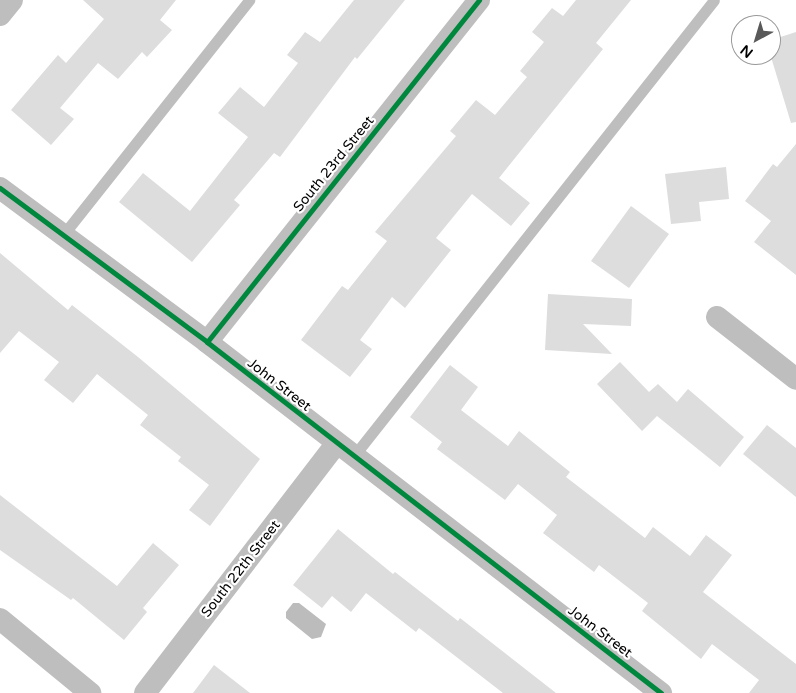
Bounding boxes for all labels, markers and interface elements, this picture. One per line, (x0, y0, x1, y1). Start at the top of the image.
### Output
north arrow (731, 15, 781, 65)
text: N (737, 41, 757, 61)
street label: South 23rd Street (290, 113, 378, 215)
street label: John Street (244, 355, 314, 415)
street label: South 22th Street (198, 517, 284, 621)
street label: John Street (565, 603, 635, 661)

